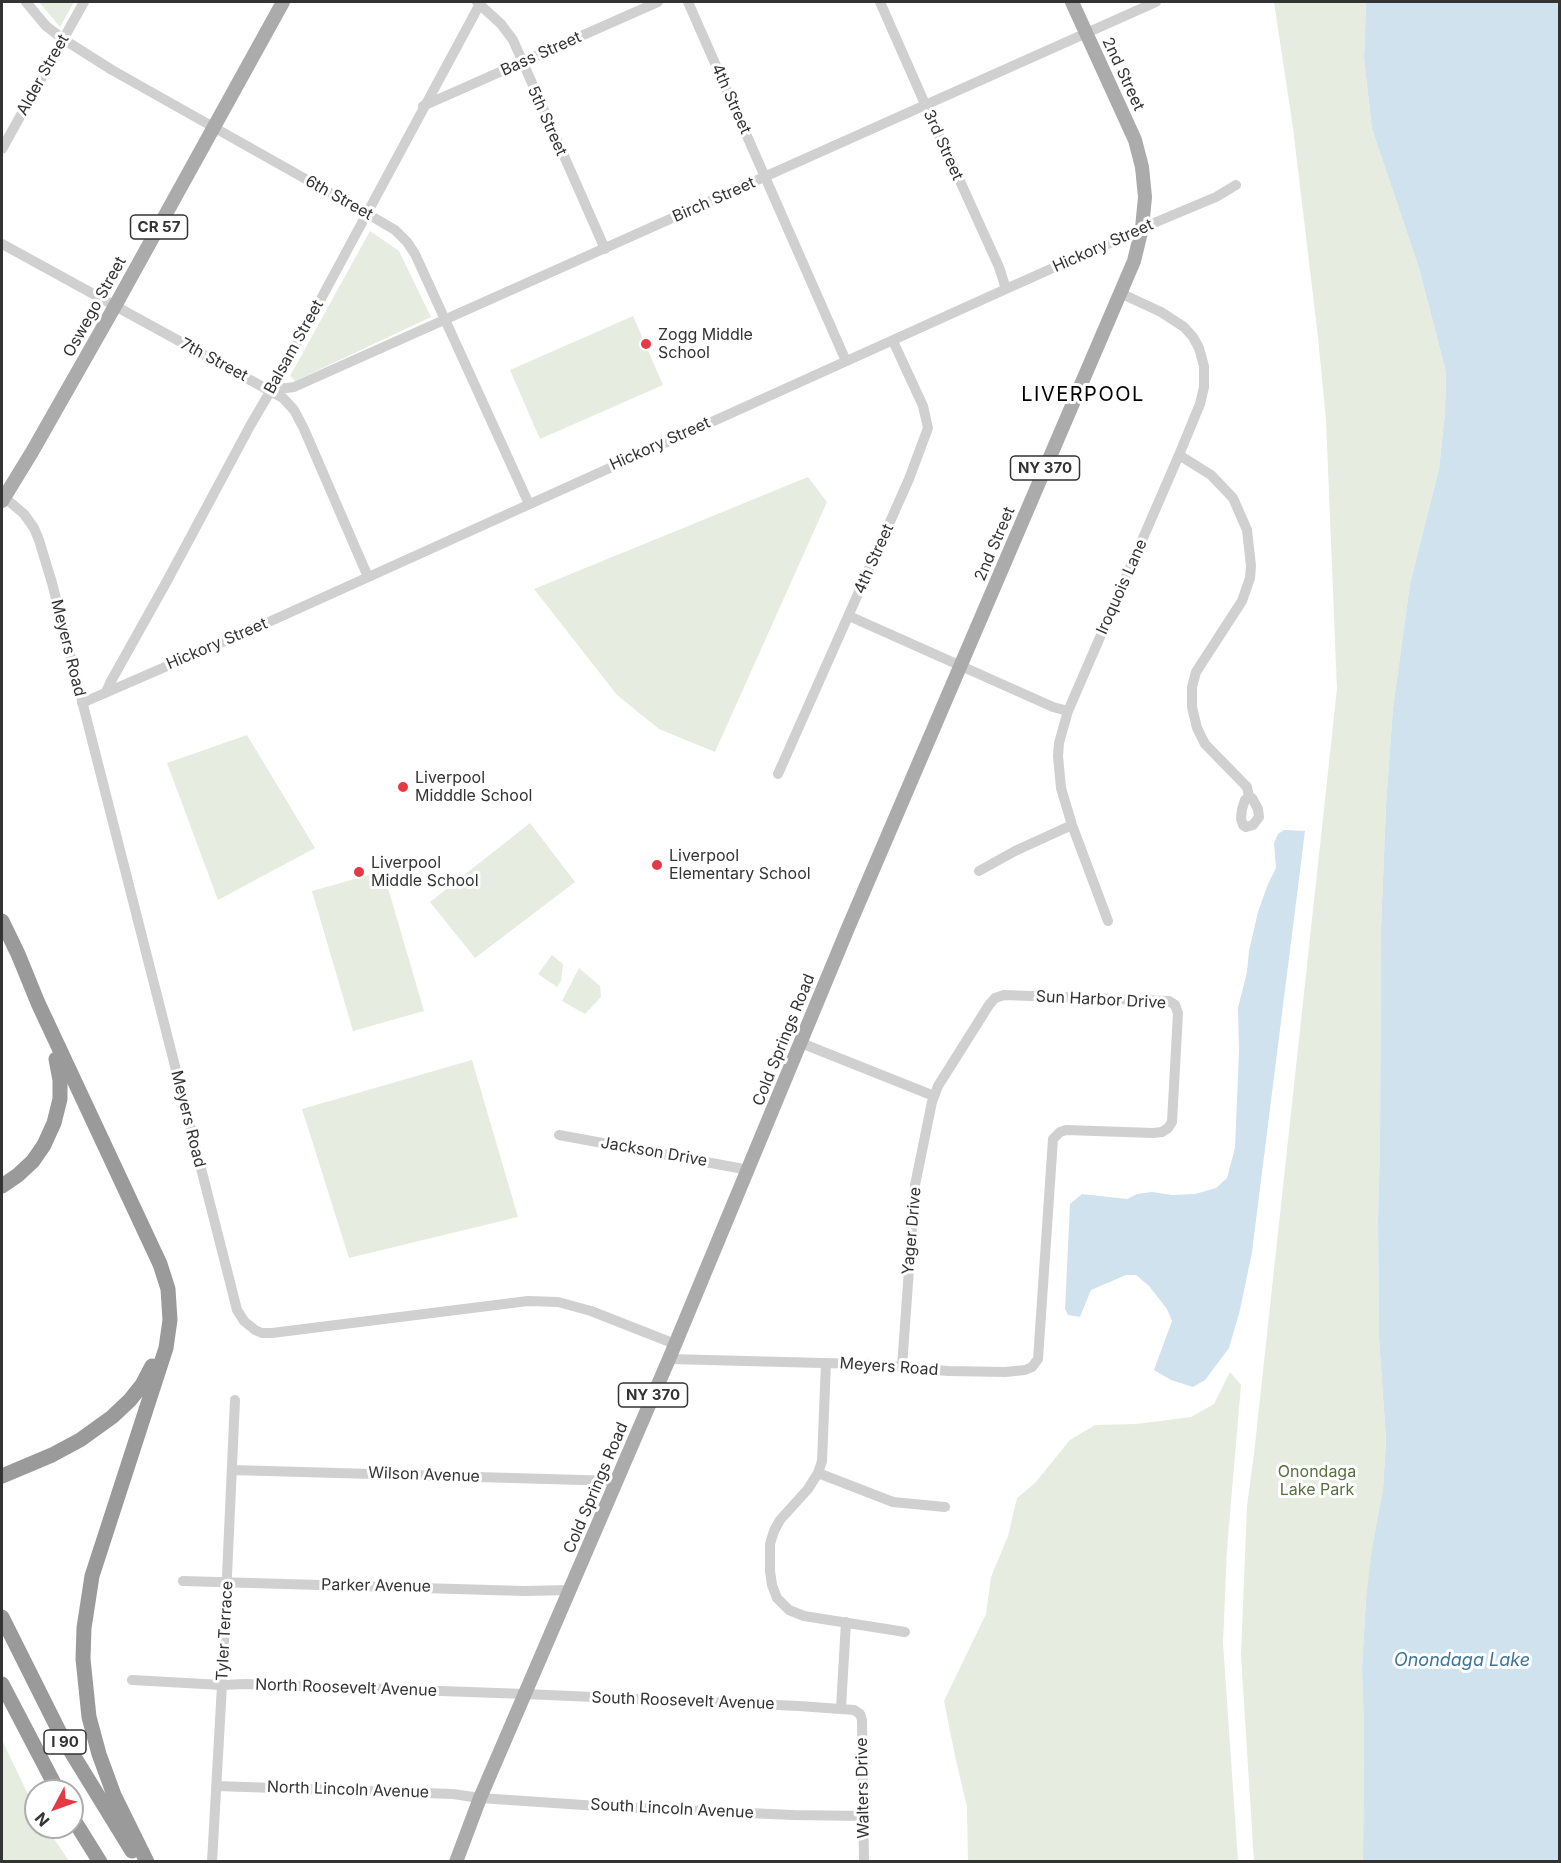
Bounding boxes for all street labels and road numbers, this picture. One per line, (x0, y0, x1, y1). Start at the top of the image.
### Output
street label: Bass Street (498, 28, 584, 80)
street label: Alder Street (13, 31, 73, 119)
street label: 2nd Street (1098, 34, 1148, 114)
street label: 4th Street (707, 61, 755, 137)
street label: 5th Street (523, 83, 571, 159)
street label: 3rd Street (919, 107, 967, 183)
street label: 6th Street (302, 172, 376, 224)
street label: Birch Street (670, 173, 758, 227)
road number: CR 57 (130, 215, 188, 239)
street label: Hickory Street (1050, 215, 1156, 277)
street label: Oswego Street (59, 253, 131, 361)
street label: Balsam Street (260, 297, 328, 397)
street label: 7th Street (177, 334, 251, 386)
street label: Hickory Street (607, 413, 713, 475)
road number: NY 370 (1010, 456, 1080, 480)
street label: 2nd Street (971, 504, 1019, 584)
street label: 4th Street (850, 521, 898, 597)
street label: Iroquois Lane (1092, 536, 1152, 638)
street label: Meyers Road (47, 598, 89, 698)
street label: Hickory Street (164, 614, 270, 674)
street label: Cold Springs Road (749, 971, 819, 1109)
street label: Sun Harbor Drive (1035, 987, 1167, 1013)
street label: Meyers Road (167, 1069, 209, 1169)
street label: Jackson Drive (599, 1133, 709, 1171)
street label: Yager Drive (899, 1186, 925, 1276)
street label: Meyers Road (839, 1354, 939, 1380)
road number: NY 370 (618, 1383, 688, 1407)
street label: Cold Springs Road (560, 1420, 632, 1556)
street label: Wilson Avenue (368, 1463, 480, 1487)
street label: Parker Avenue (321, 1575, 431, 1597)
street label: Tyler Terrace (213, 1580, 237, 1682)
street label: North Roosevelt Avenue (255, 1675, 437, 1701)
street label: South Roosevelt Avenue (591, 1688, 775, 1714)
road number: I 90 (44, 1730, 86, 1754)
street label: Walters Drive (853, 1737, 873, 1839)
street label: North Lincoln Avenue (267, 1778, 429, 1802)
street label: South Lincoln Avenue (590, 1795, 754, 1823)

